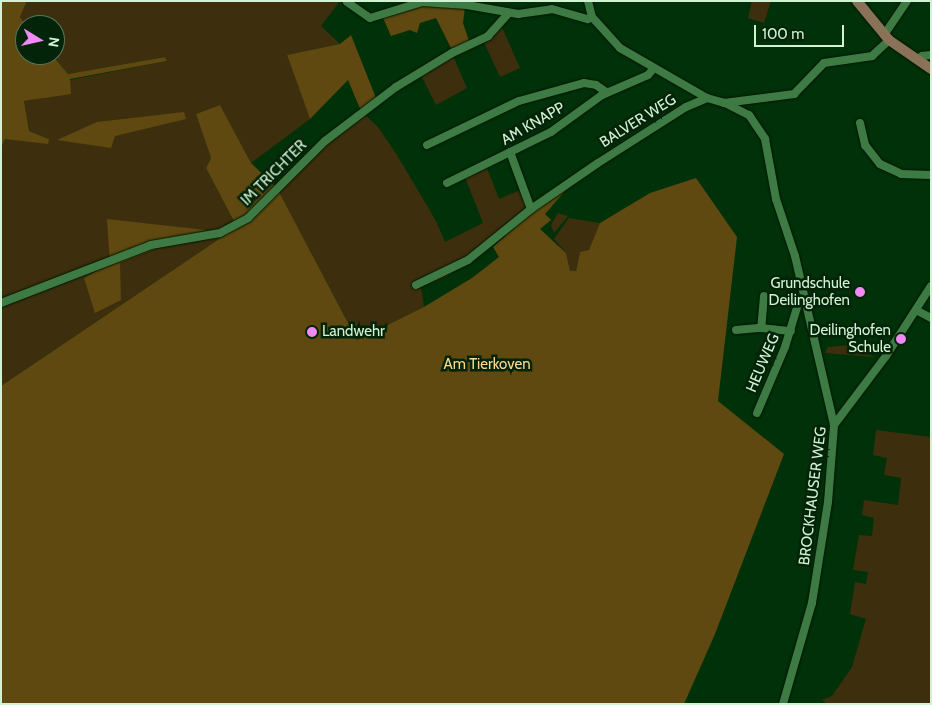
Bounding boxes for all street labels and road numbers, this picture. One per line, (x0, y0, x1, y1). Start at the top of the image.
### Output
street label: BALVER WEG (597, 90, 679, 152)
street label: AM KNAPP (498, 99, 568, 149)
street label: IM TRICHTER (237, 136, 311, 210)
street label: HEUWEG (743, 331, 783, 395)
street label: BROCKHAUSER WEG (796, 426, 830, 566)

